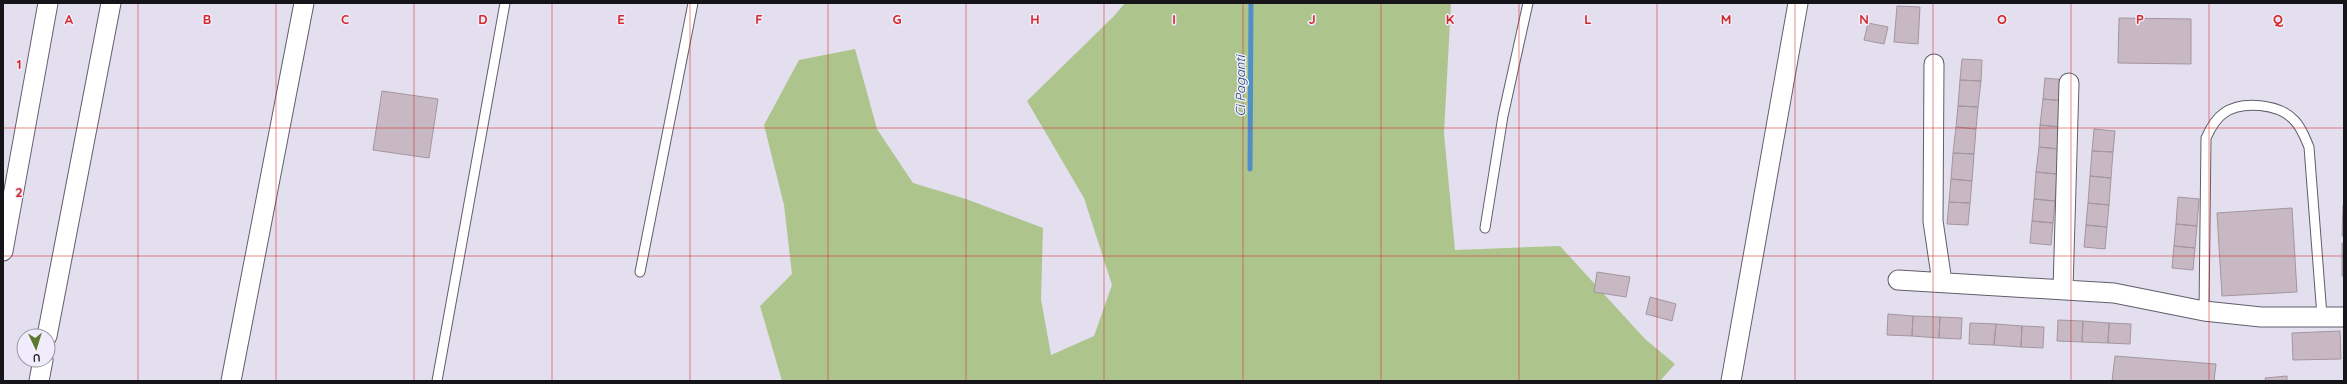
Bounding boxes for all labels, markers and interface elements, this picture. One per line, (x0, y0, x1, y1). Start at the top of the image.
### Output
text: A (65, 11, 74, 27)
text: B (203, 11, 211, 27)
text: C (341, 11, 349, 27)
text: D (478, 11, 488, 27)
text: E (617, 11, 625, 27)
text: F (755, 11, 763, 27)
text: G (892, 11, 902, 27)
text: H (1030, 11, 1040, 27)
text: I (1172, 11, 1176, 27)
text: J (1308, 11, 1316, 27)
text: K (1446, 11, 1455, 27)
text: L (1584, 11, 1592, 27)
text: M (1721, 11, 1731, 27)
text: N (1859, 11, 1869, 27)
text: O (1997, 11, 2007, 27)
text: P (2136, 11, 2144, 27)
text: Q (2273, 11, 2284, 27)
water label: Ci Paganti (1232, 53, 1248, 117)
text: 1 (16, 56, 22, 72)
text: 2 (15, 184, 23, 200)
north arrow (16, 328, 56, 368)
text: U (32, 351, 41, 365)

